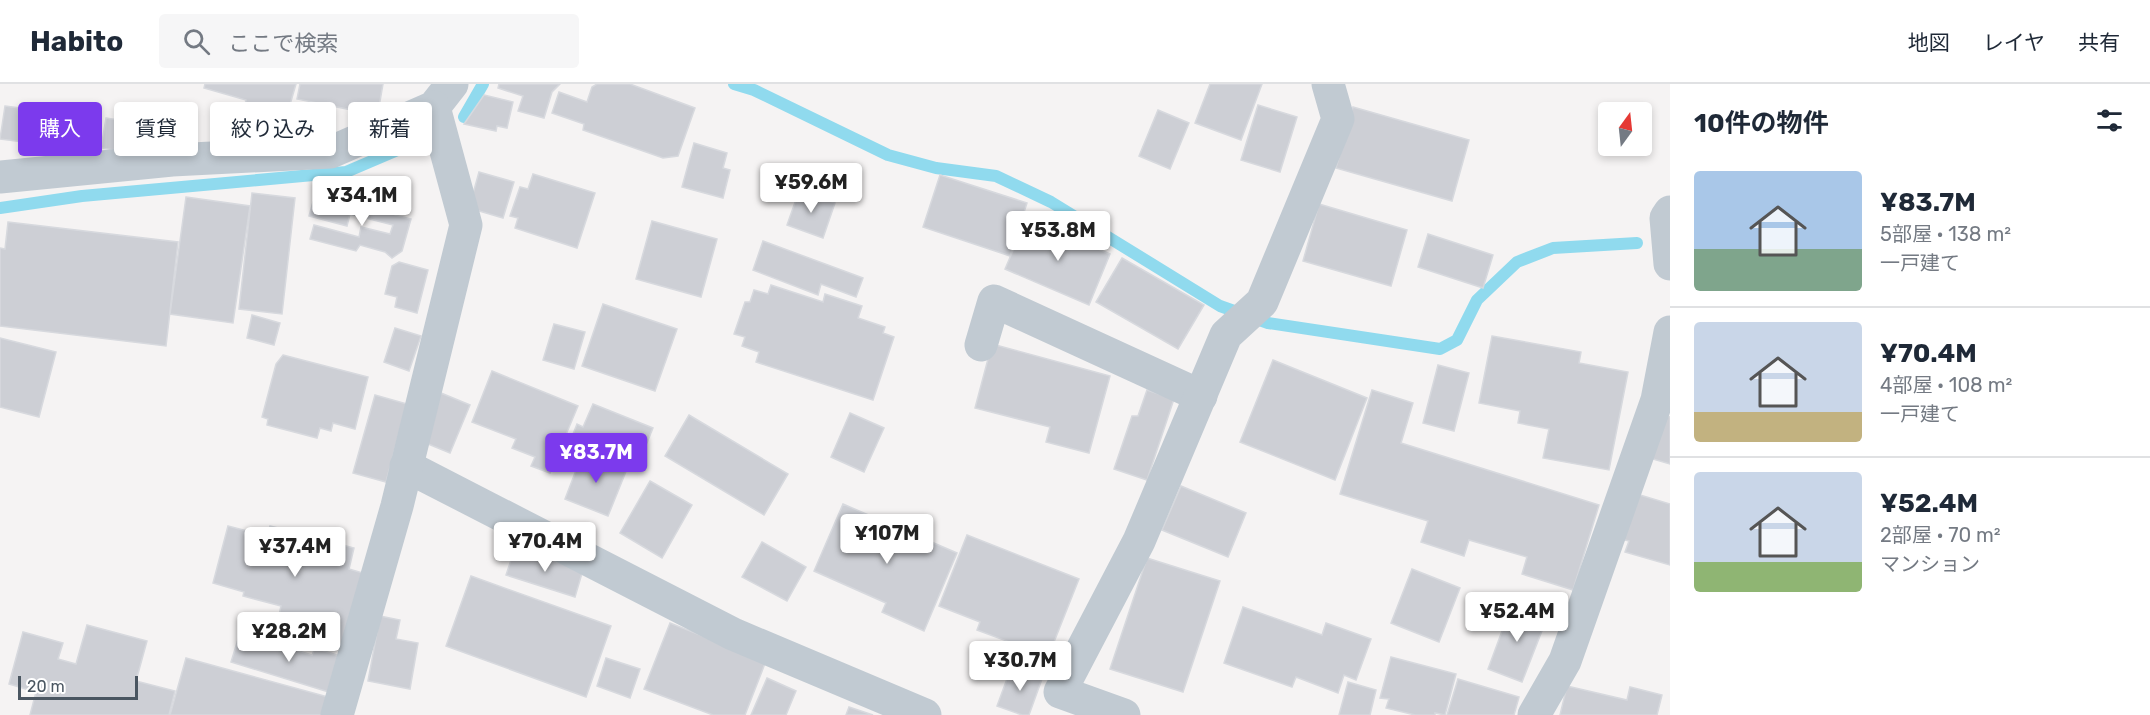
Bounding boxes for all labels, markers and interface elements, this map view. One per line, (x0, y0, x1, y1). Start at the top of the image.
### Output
search box (159, 14, 579, 68)
text: Habito (30, 25, 123, 58)
icon: search (180, 25, 213, 58)
text: ここで検索 (228, 30, 338, 57)
text: 地図 (1908, 30, 1950, 55)
text: レイヤ (1983, 30, 2045, 55)
text: 共有 (2078, 30, 2120, 55)
chip: 購入 (18, 102, 102, 156)
chip: 賃貸 (114, 102, 198, 156)
chip: 絞り込み (210, 102, 336, 156)
chip: 新着 (348, 102, 432, 156)
north arrow (1598, 102, 1652, 156)
map controls (1598, 102, 1652, 156)
icon: filters (2093, 104, 2126, 137)
text: 10件の物件 (1694, 108, 1829, 139)
pin: ¥59.6M (762, 163, 860, 214)
text: ¥59.6M (774, 170, 848, 194)
pin: ¥34.1M (313, 176, 411, 227)
text: ¥34.1M (326, 183, 398, 207)
text: ¥83.7M (1880, 187, 1976, 218)
icon: home (1742, 195, 1814, 267)
pin: ¥53.8M (1009, 211, 1107, 262)
text: ¥53.8M (1020, 218, 1096, 242)
text: 5部屋 · 138 m² (1880, 222, 2011, 246)
text: 一戸建て (1880, 251, 1960, 275)
text: ¥70.4M (1880, 338, 1977, 369)
icon: home (1742, 346, 1814, 418)
text: 4部屋 · 108 m² (1880, 373, 2012, 397)
text: 一戸建て (1880, 402, 1960, 426)
pin: ¥83.7M (547, 433, 645, 484)
text: ¥83.7M (559, 440, 633, 464)
text: ¥52.4M (1880, 488, 1978, 519)
icon: home (1742, 496, 1814, 568)
pin: ¥107M (845, 514, 929, 565)
text: ¥107M (854, 521, 920, 545)
pin: ¥70.4M (496, 522, 594, 573)
text: 2部屋 · 70 m² (1880, 523, 2001, 547)
pin: ¥37.4M (246, 527, 344, 578)
text: ¥70.4M (508, 529, 582, 553)
text: ¥37.4M (258, 534, 332, 558)
text: マンション (1880, 552, 1980, 576)
pin: ¥52.4M (1468, 592, 1566, 643)
text: ¥52.4M (1479, 599, 1555, 623)
pin: ¥28.2M (240, 612, 338, 663)
text: ¥28.2M (251, 619, 327, 643)
pin: ¥30.7M (971, 641, 1069, 692)
text: ¥30.7M (983, 648, 1057, 672)
scale bar (18, 673, 138, 700)
text: 20 m (27, 677, 65, 696)

